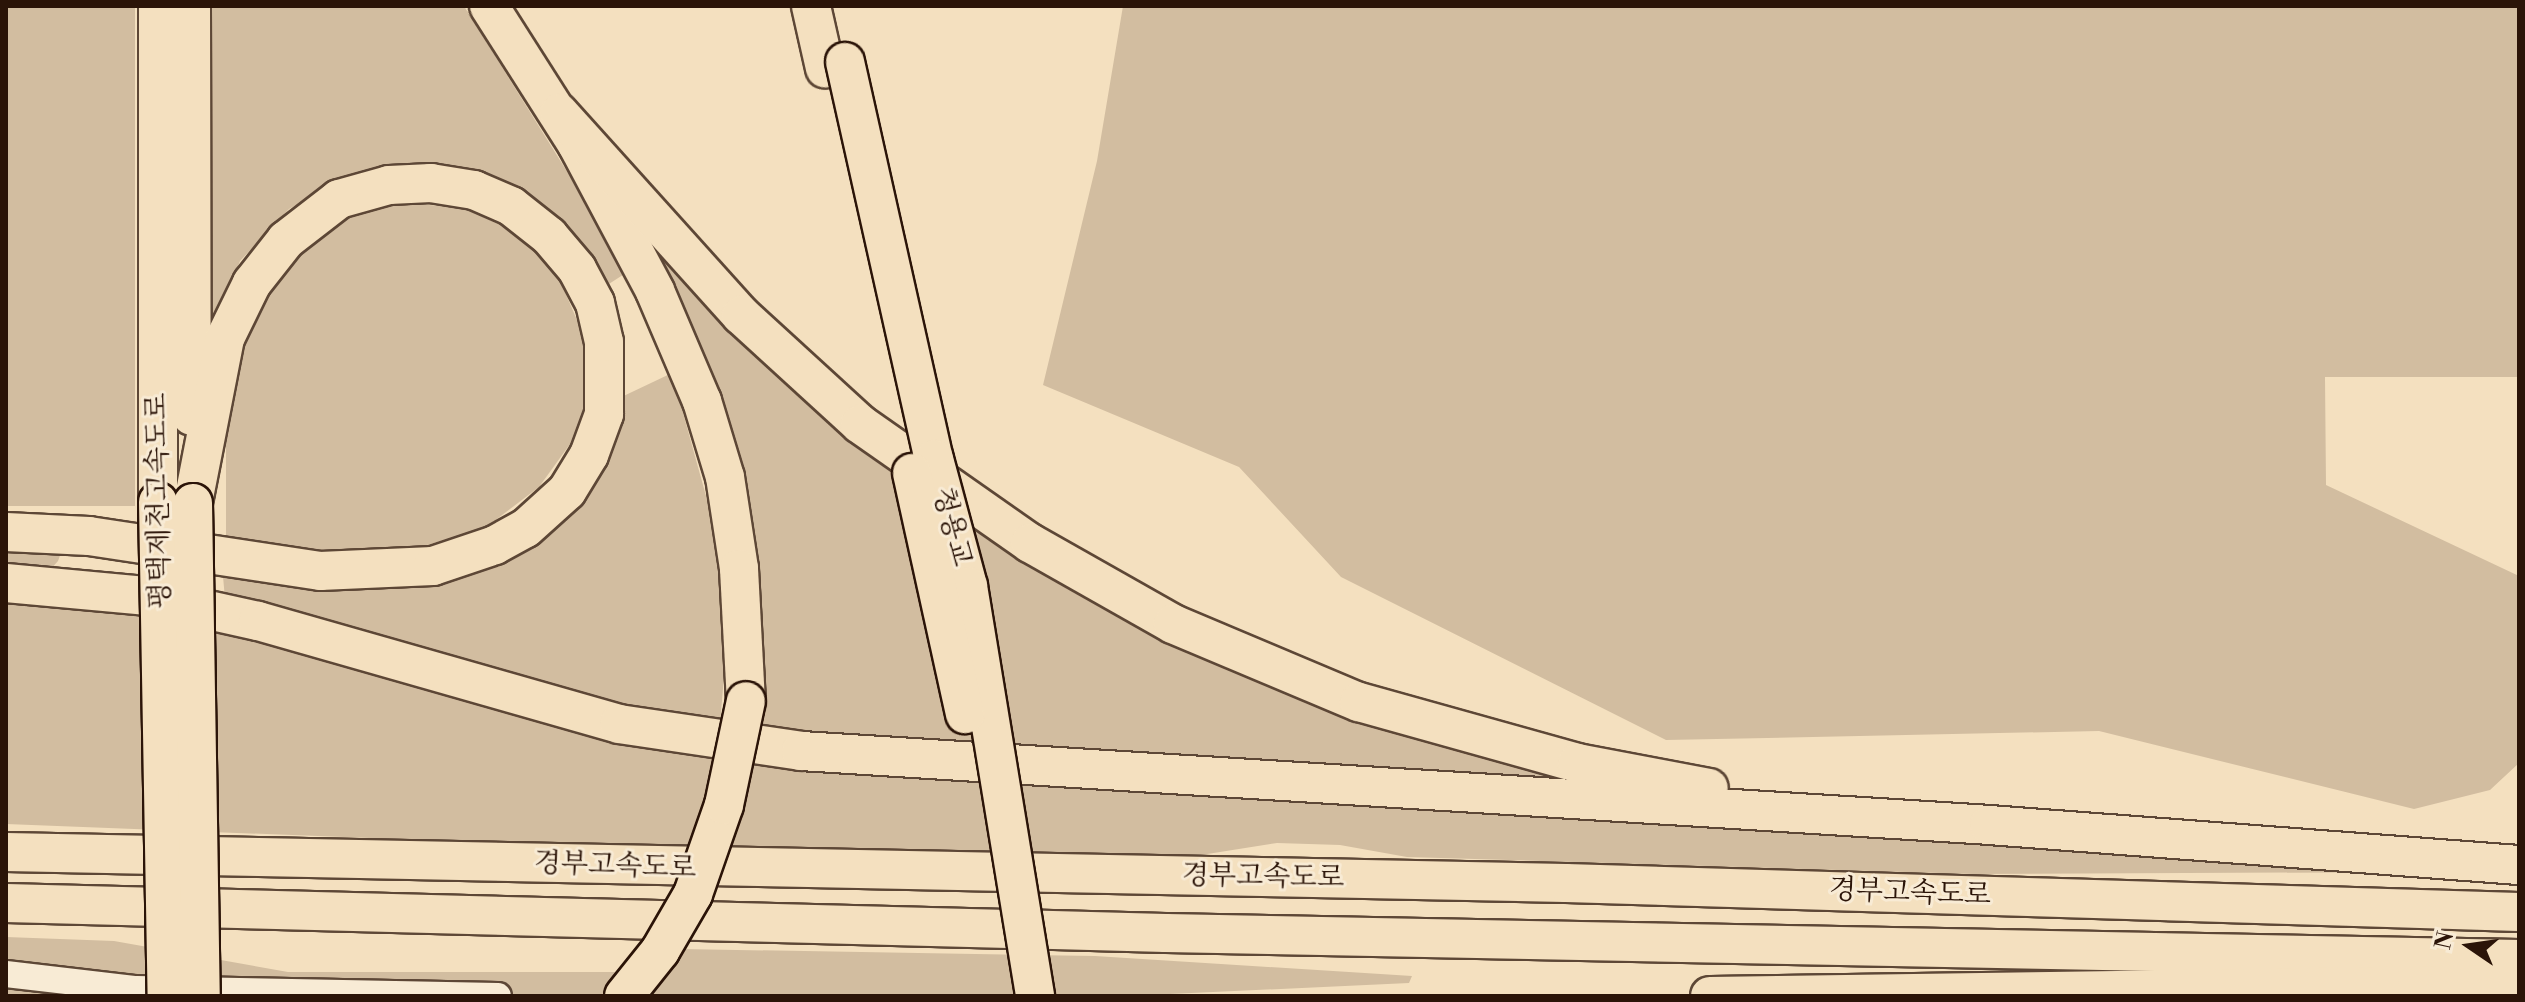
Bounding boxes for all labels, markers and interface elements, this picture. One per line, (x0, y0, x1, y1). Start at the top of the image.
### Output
street label: 평택제천고속도로 (140, 393, 178, 609)
street label: 청용교 (925, 483, 979, 571)
street label: 경부고속도로 (533, 846, 697, 886)
street label: 경부고속도로 (1182, 859, 1344, 895)
street label: 경부고속도로 (1828, 873, 1992, 913)
north arrow (2429, 906, 2509, 986)
text: N (2430, 929, 2460, 952)

